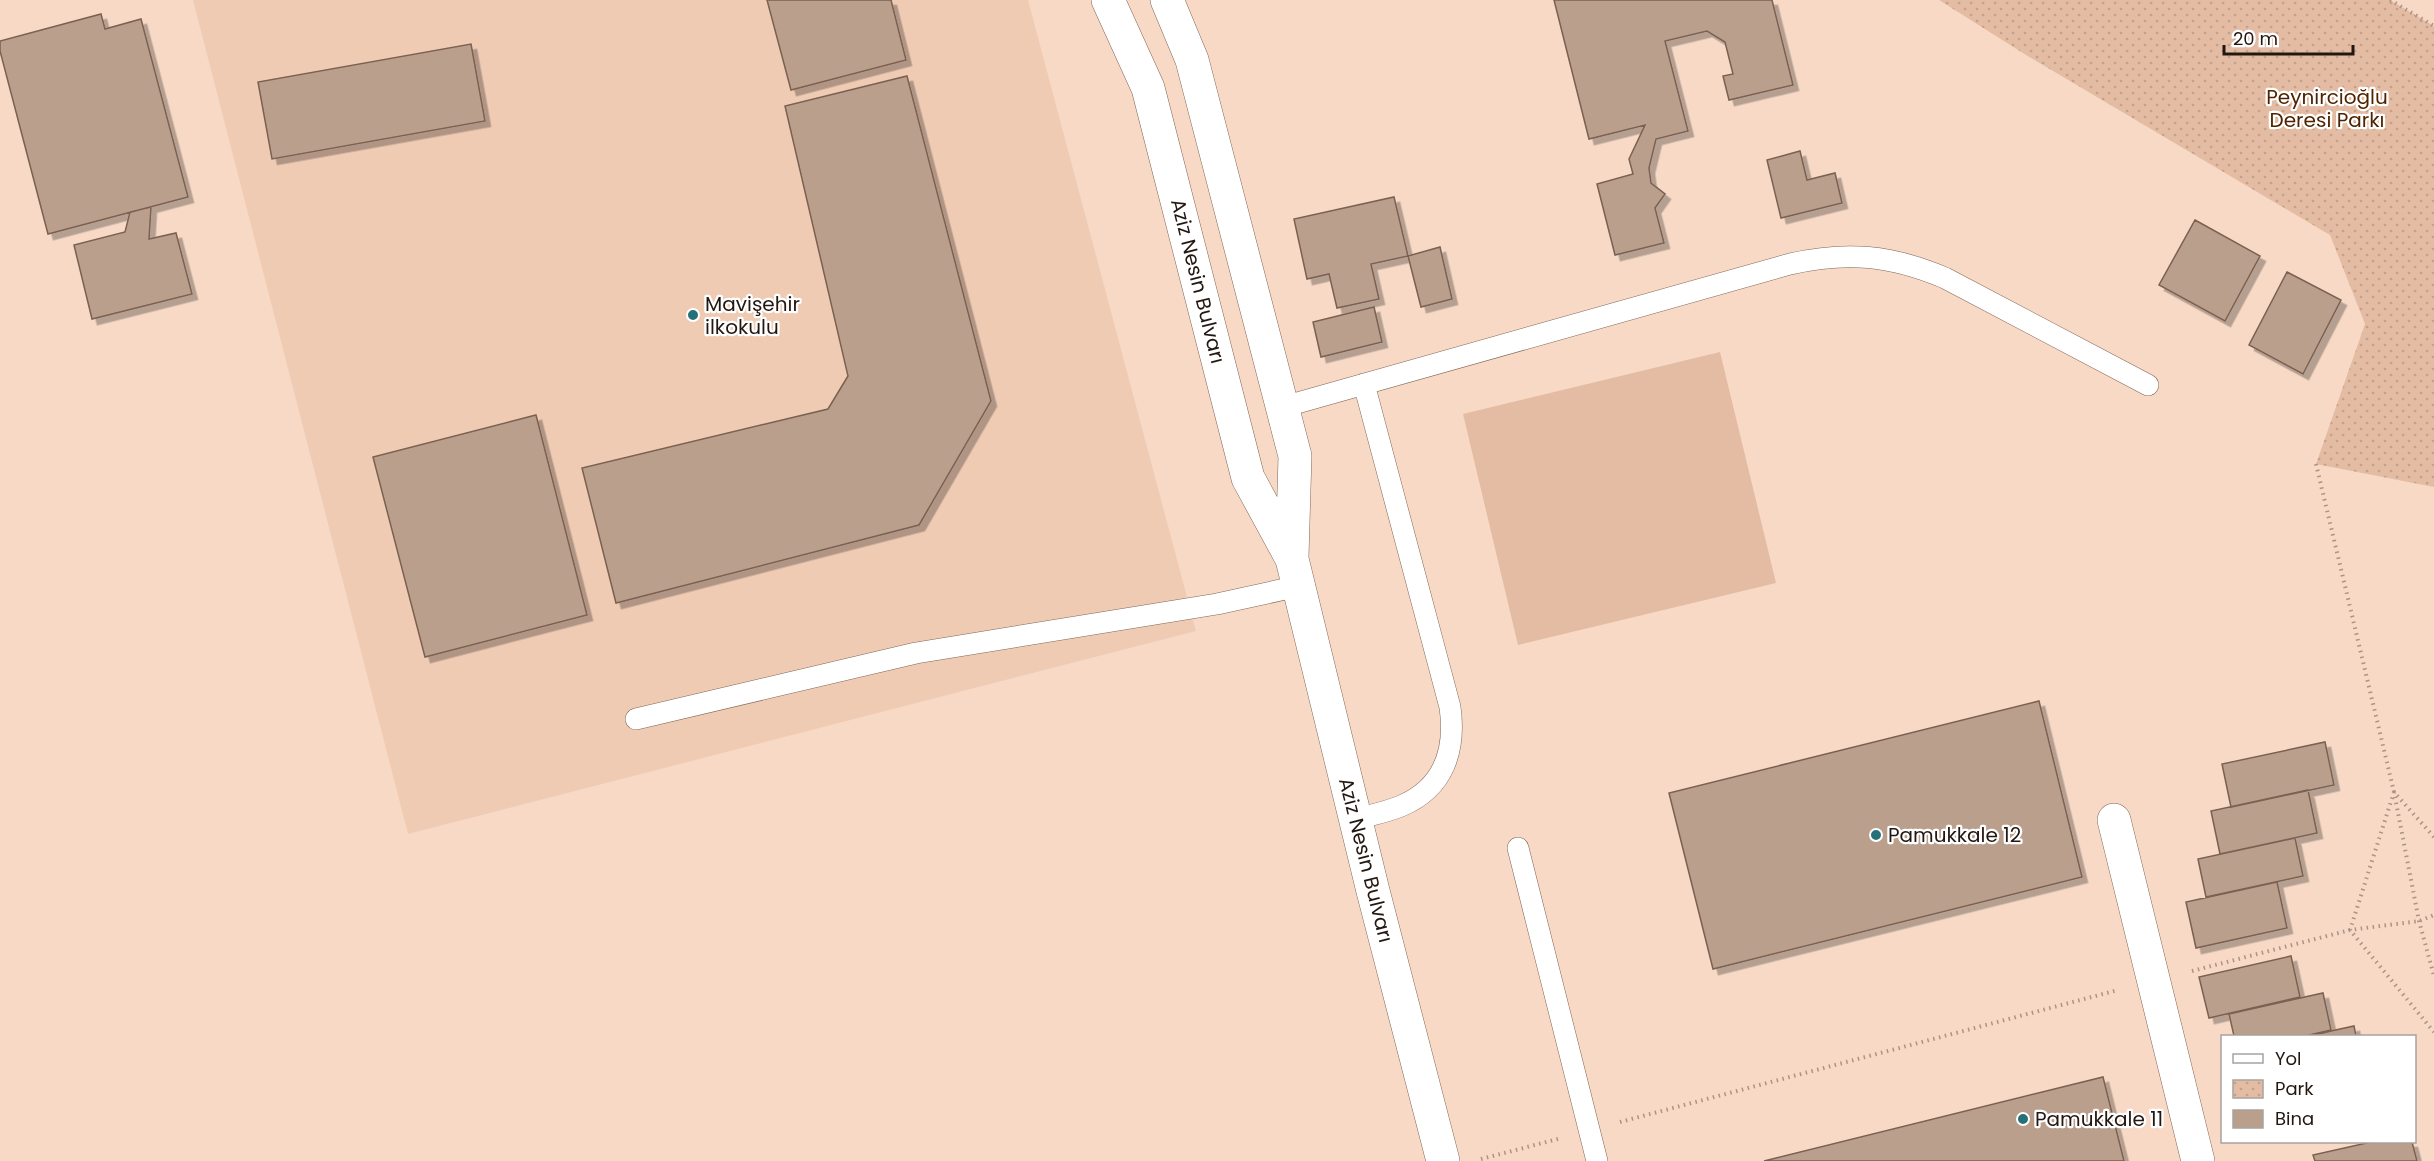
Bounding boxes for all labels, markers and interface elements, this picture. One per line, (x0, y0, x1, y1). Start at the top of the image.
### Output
scale bar (2224, 18, 2353, 56)
text: 20 m (2233, 26, 2278, 51)
park label: Peynircioğlu Deresi Parkı (2266, 83, 2388, 134)
street label: Aziz Nesin Bulvarı (1164, 196, 1232, 366)
place label: Mavişehir ilkokulu (705, 290, 800, 341)
marker: Mavişehir ilkokulu (686, 308, 700, 322)
street label: Aziz Nesin Bulvarı (1332, 775, 1400, 945)
place label: Pamukkale 12 (1888, 821, 2021, 849)
marker: Pamukkale 12 (1869, 828, 1883, 842)
legend (2221, 1035, 2416, 1143)
text: Yol (2275, 1046, 2301, 1071)
text: Park (2275, 1076, 2314, 1101)
place label: Pamukkale 11 (2035, 1105, 2163, 1133)
text: Bina (2275, 1106, 2314, 1131)
marker: Pamukkale 11 (2016, 1112, 2030, 1126)

